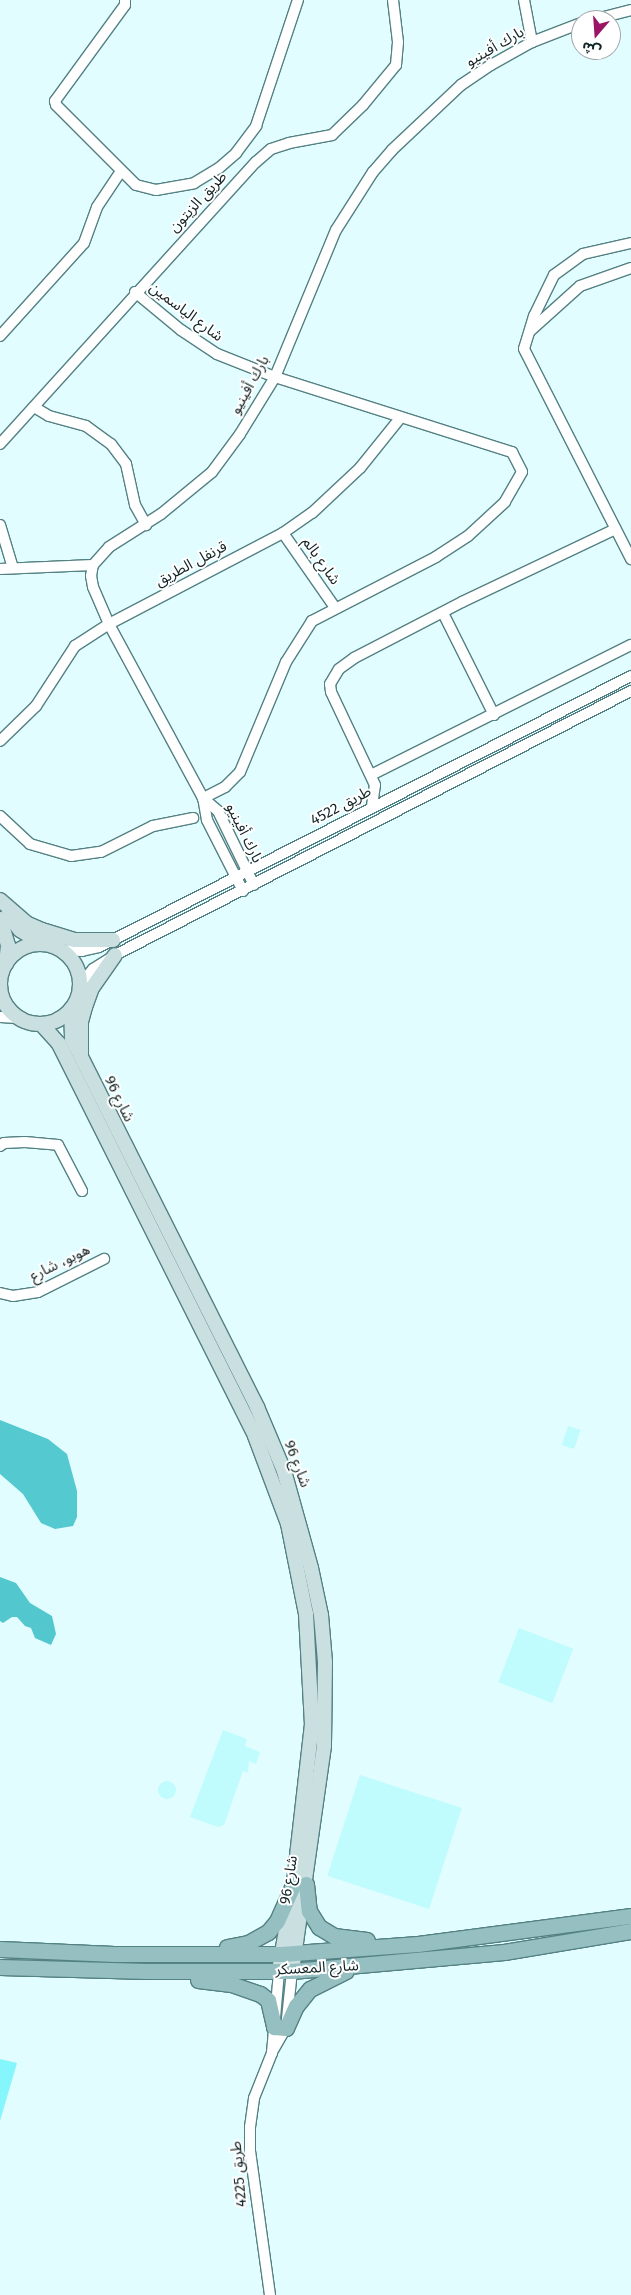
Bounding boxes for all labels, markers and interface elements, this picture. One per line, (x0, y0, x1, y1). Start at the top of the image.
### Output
north arrow (571, 10, 621, 60)
street label: بارك أفينيو (463, 23, 527, 71)
text: ش (580, 38, 603, 60)
street label: طريق الزيتون (165, 168, 231, 236)
street label: شارع الياسمين (146, 278, 226, 346)
street label: بارك أفينيو (227, 352, 273, 418)
street label: شارع بالم (298, 534, 344, 588)
street label: قرنفل الطريق (152, 538, 230, 590)
street label: طريق 4522 (308, 783, 374, 829)
street label: بارك أفينيو (222, 800, 266, 866)
street label: شارع 96 (100, 1073, 138, 1125)
street label: هوبو، شارع (27, 1241, 93, 1285)
street label: شارع 96 (280, 1438, 314, 1490)
street label: شارع 96 (276, 1854, 302, 1906)
street label: شارع المعسكر (275, 1957, 359, 1979)
street label: طريق 4225 (227, 2140, 251, 2208)

